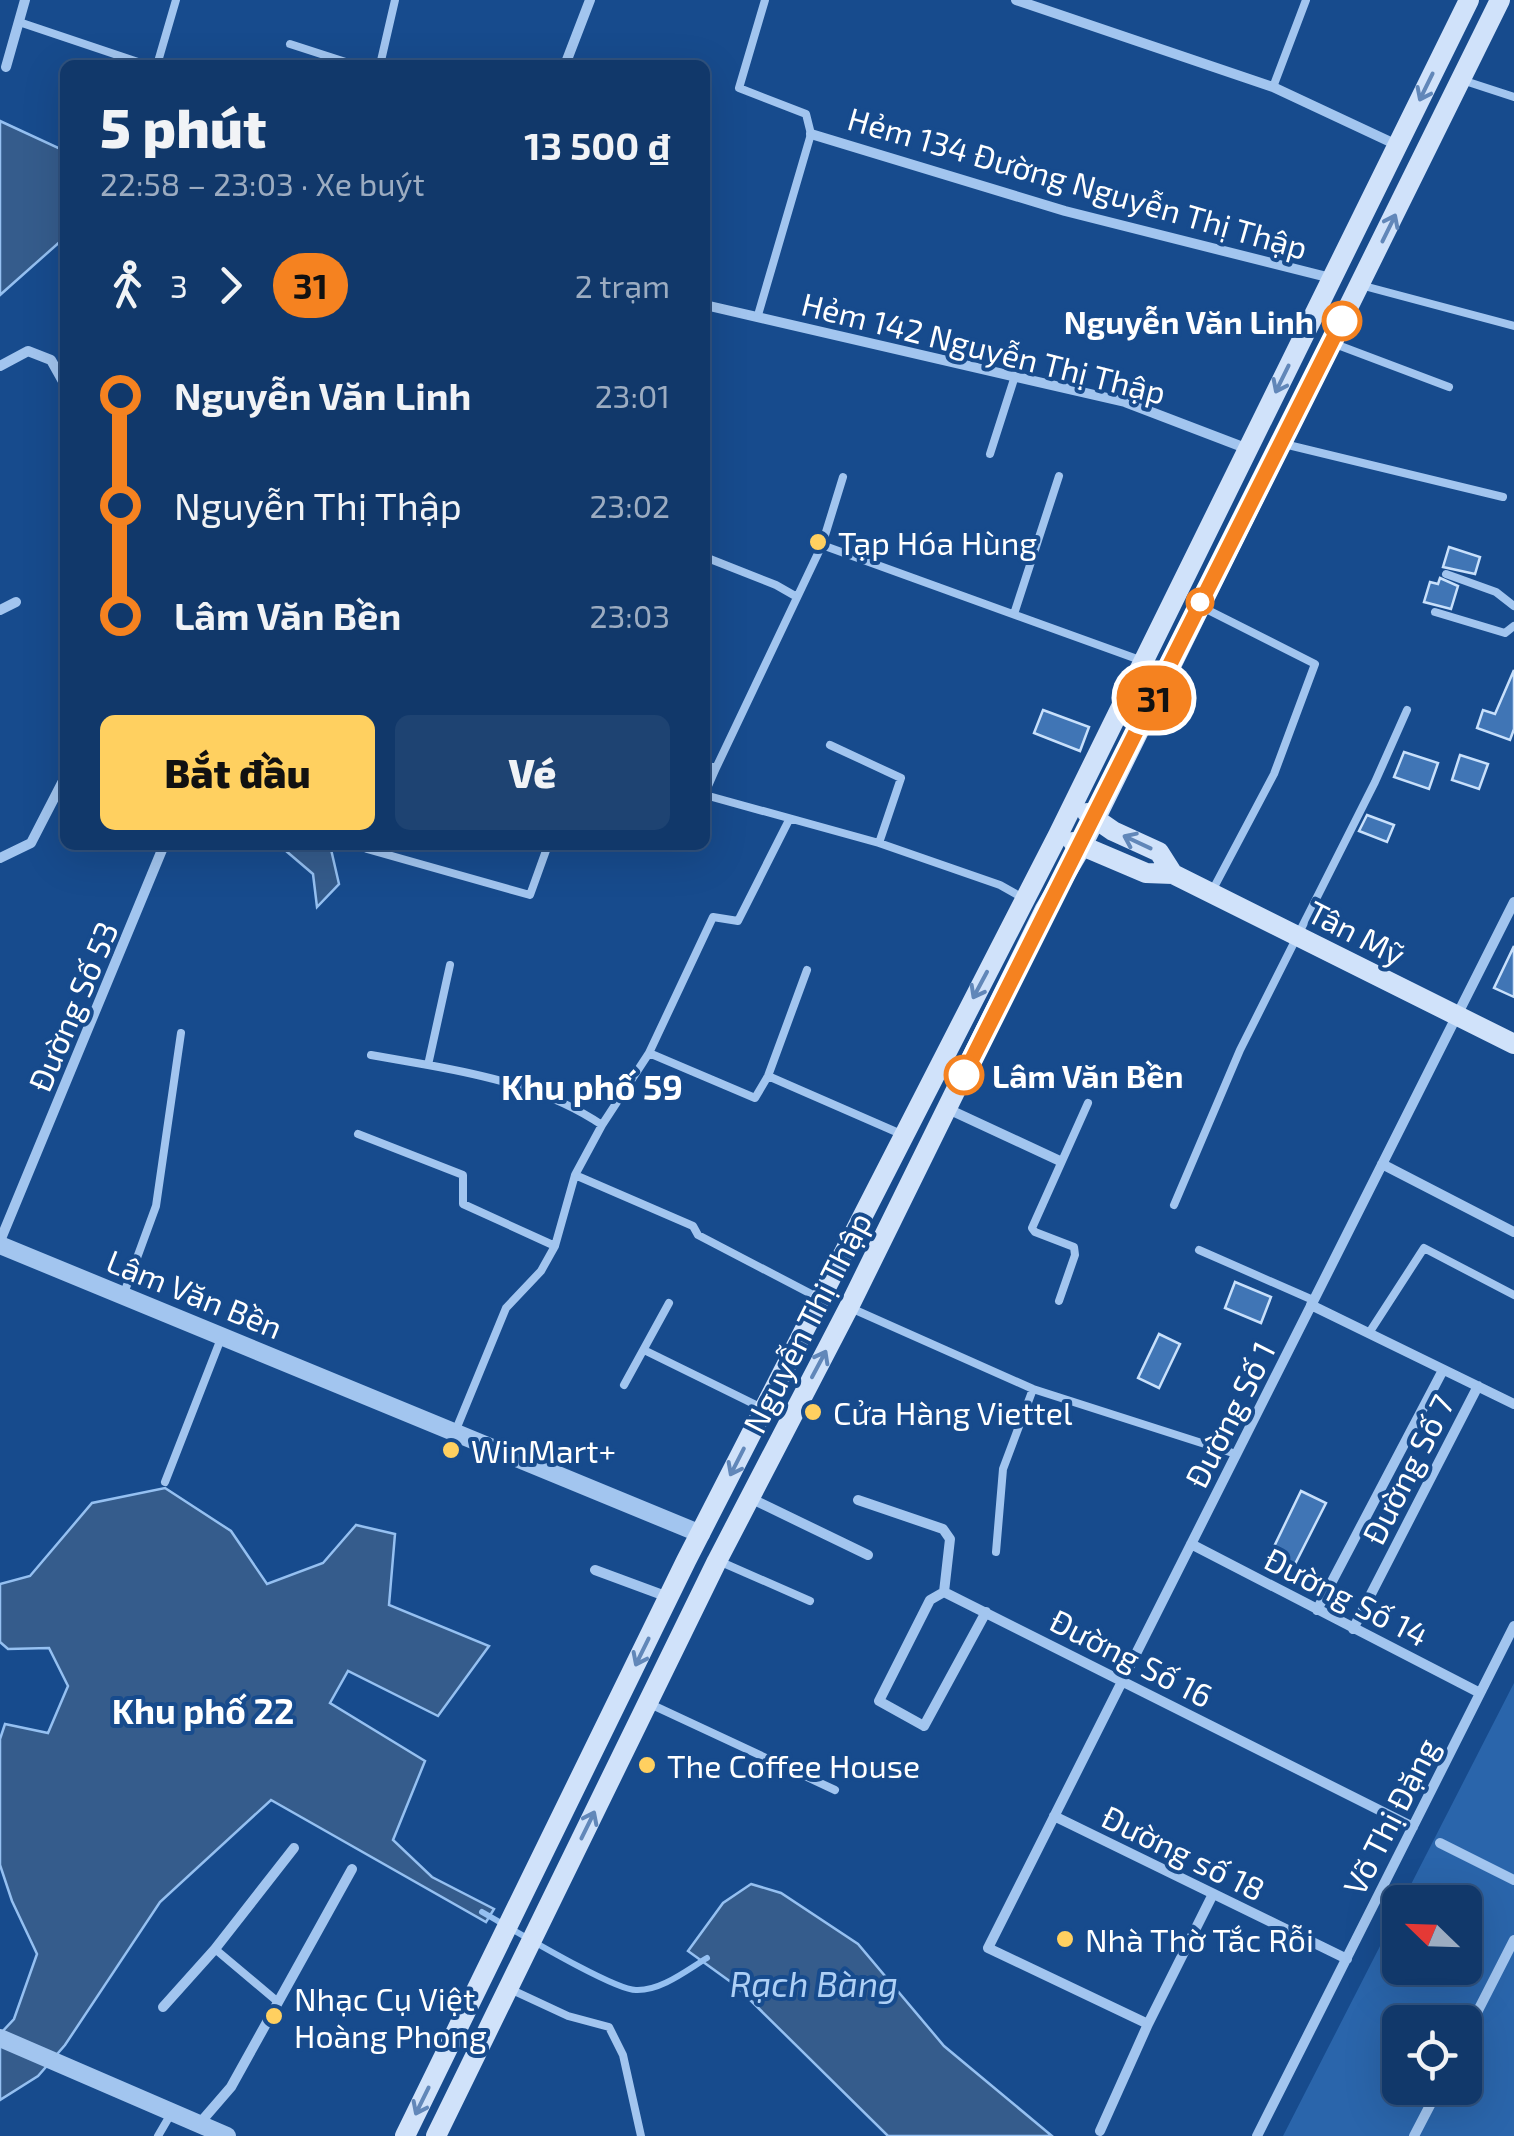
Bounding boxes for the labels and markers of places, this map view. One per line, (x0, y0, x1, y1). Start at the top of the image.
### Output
place label: Nguyễn Văn Linh (1064, 302, 1314, 341)
marker: Nguyễn Văn Linh (1323, 302, 1361, 340)
place label: Tạp Hóa Hùng (838, 523, 1037, 561)
marker: Tạp Hóa Hùng (807, 531, 829, 553)
unlabelled marker (1187, 589, 1213, 615)
marker: Lâm Văn Bền (945, 1056, 983, 1094)
place label: Lâm Văn Bền (992, 1056, 1184, 1094)
place label: Cửa Hàng Viettel (833, 1393, 1073, 1431)
marker: Cửa Hàng Viettel (802, 1401, 824, 1423)
place label: WinMart+ (471, 1431, 616, 1469)
marker: WinMart+ (440, 1439, 462, 1461)
place label: The Coffee House (667, 1746, 920, 1784)
marker: The Coffee House (636, 1754, 658, 1776)
place label: Nhà Thờ Tắc Rỗi (1085, 1920, 1314, 1958)
marker: Nhà Thờ Tắc Rỗi (1054, 1928, 1076, 1950)
place label: Nhạc Cụ Việt Hoàng Phong (294, 1979, 487, 2054)
marker: Nhạc Cụ Việt Hoàng Phong (263, 2005, 285, 2027)

